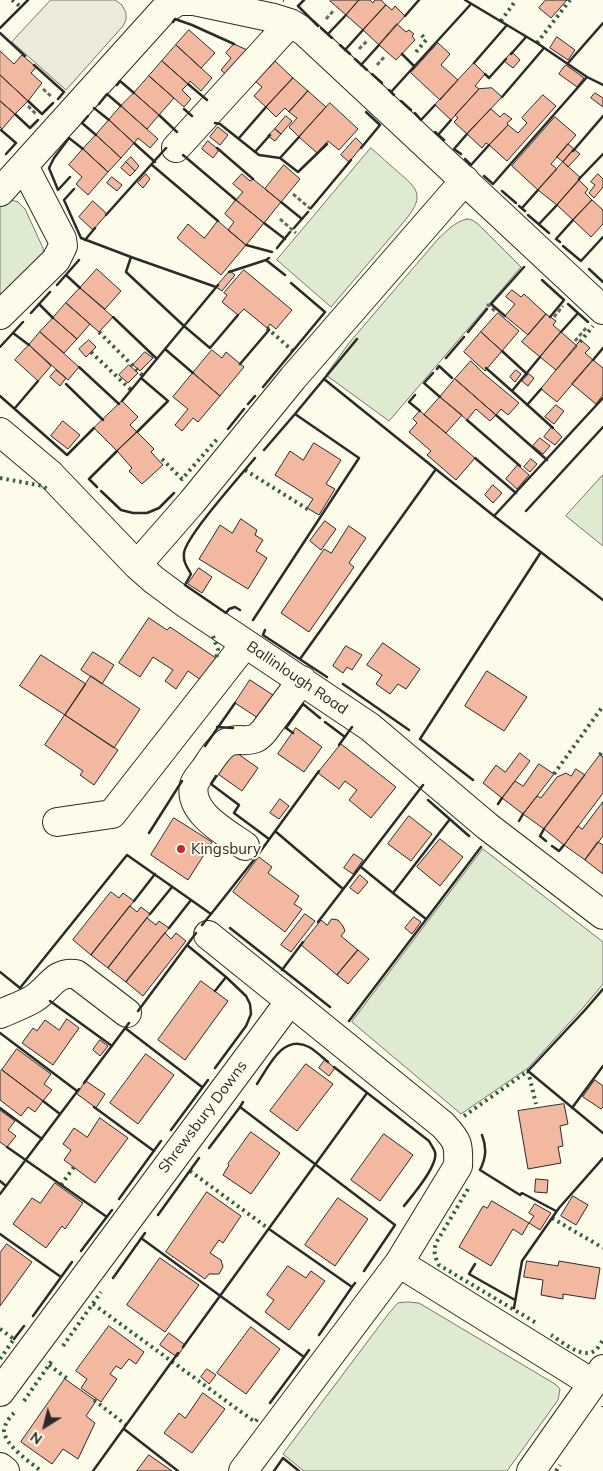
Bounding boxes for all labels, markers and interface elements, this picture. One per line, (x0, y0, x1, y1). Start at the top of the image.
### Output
street label: Ballinlough Road (243, 638, 351, 718)
place label: Kingsbury (191, 840, 261, 858)
marker: Kingsbury (175, 843, 187, 855)
street label: Shrewsbury Downs (155, 1057, 251, 1177)
north arrow (20, 1401, 70, 1451)
text: N (27, 1428, 46, 1449)

